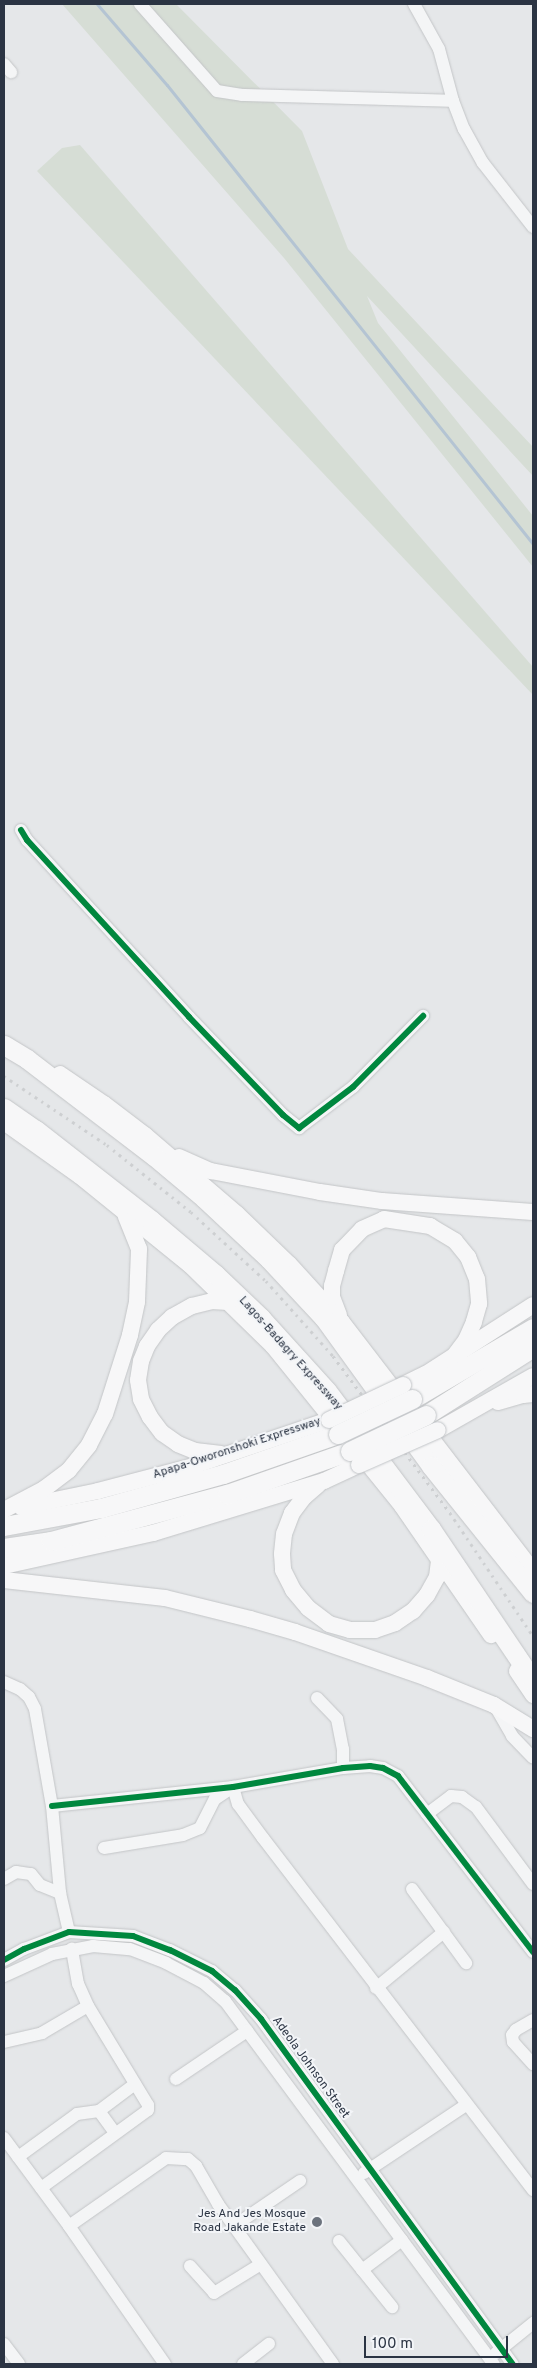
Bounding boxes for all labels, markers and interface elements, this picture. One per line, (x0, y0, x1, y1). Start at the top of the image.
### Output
street label: Lagos-Badagry Expressway (235, 1294, 345, 1414)
street label: Apapa-Oworonshoki Expressway (151, 1415, 323, 1483)
street label: Adeola Johnson Street (268, 2014, 352, 2122)
place label: Jes And Jes Mosque Road Jakande Estate (193, 2208, 306, 2236)
marker: Jes And Jes Mosque Road Jakande Estate (310, 2215, 324, 2229)
scale bar (367, 2326, 511, 2358)
text: 100 m (372, 2335, 413, 2354)

